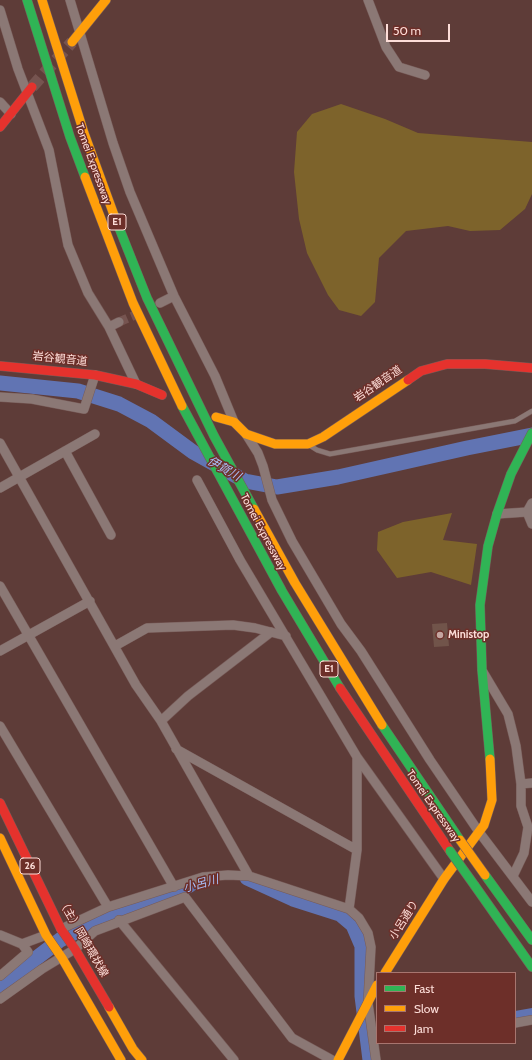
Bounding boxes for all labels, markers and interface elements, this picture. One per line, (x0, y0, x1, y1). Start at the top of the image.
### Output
scale bar (388, 16, 452, 42)
text: 50 m (393, 23, 421, 38)
street label: Tomei Expressway (72, 122, 114, 206)
road number: E1 (108, 214, 126, 230)
street label: 岩谷観音道 (32, 350, 88, 368)
street label: 岩谷観音道 (352, 363, 404, 405)
water label: 伊賀川 (205, 454, 243, 484)
street label: Tomei Expressway (237, 491, 289, 573)
place label: Ministop (448, 628, 489, 642)
marker: Ministop (435, 630, 445, 640)
road number: E1 (320, 661, 338, 677)
street label: Tomei Expressway (403, 767, 463, 845)
road number: 26 (20, 858, 40, 874)
water label: 小呂川 (182, 872, 220, 896)
street label: （主）岡崎環状線 (55, 897, 111, 979)
street label: 小呂通り (387, 898, 421, 942)
legend (376, 972, 516, 1044)
text: Fast (414, 981, 434, 996)
text: Slow (414, 1001, 439, 1016)
text: Jam (414, 1021, 433, 1036)

